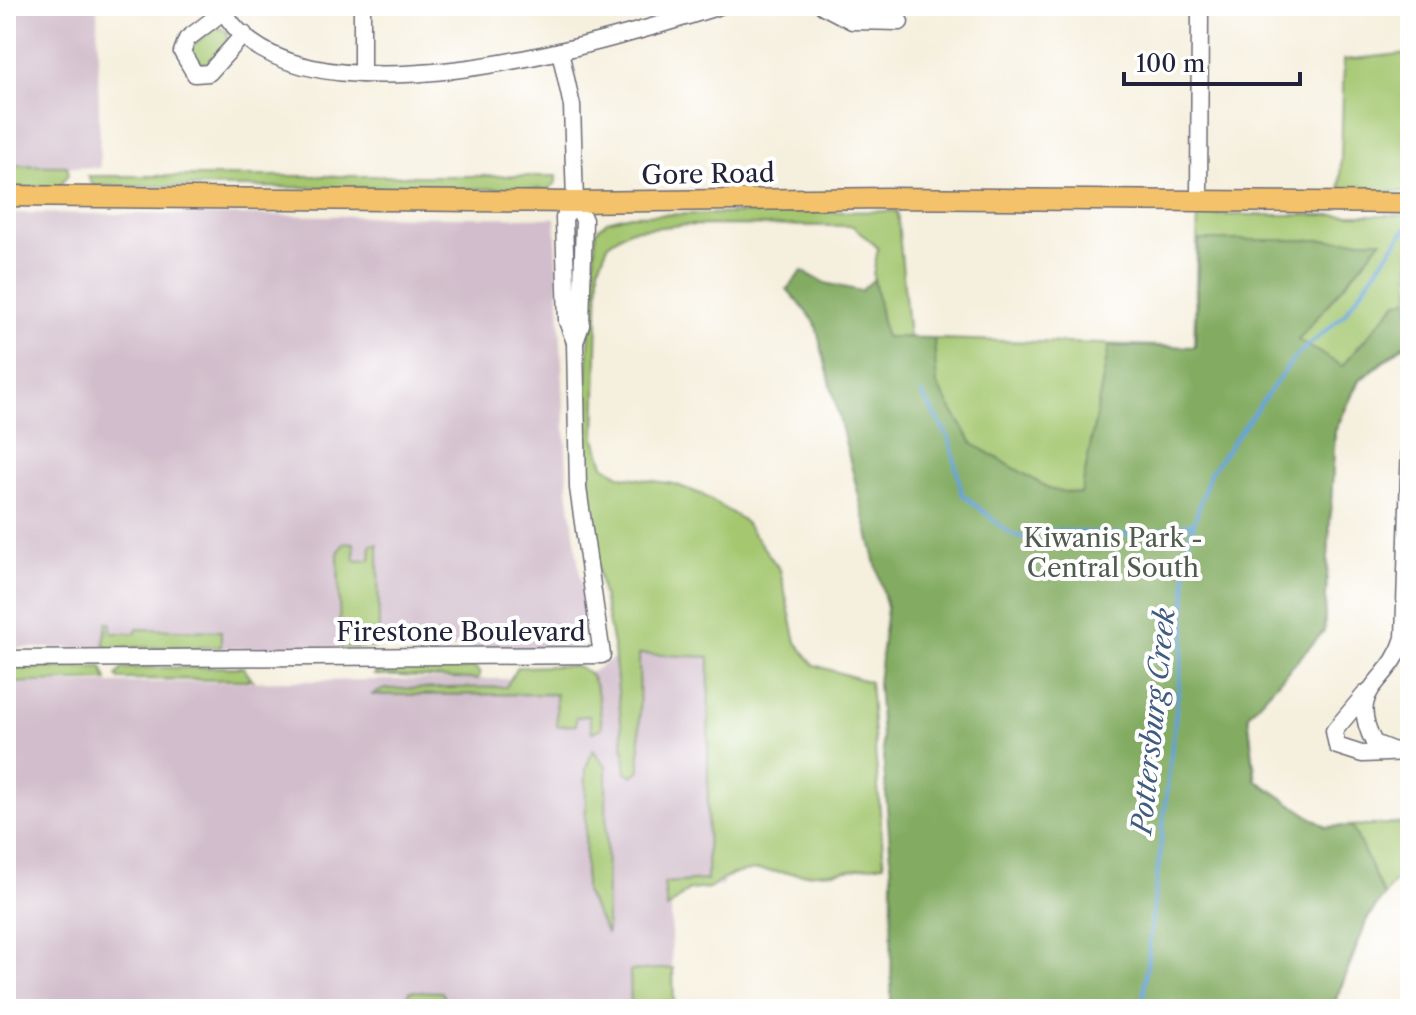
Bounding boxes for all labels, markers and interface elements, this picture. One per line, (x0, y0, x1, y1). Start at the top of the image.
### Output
scale bar (1124, 36, 1300, 86)
text: 100 m (1136, 49, 1205, 78)
street label: Gore Road (641, 157, 775, 191)
park label: Kiwanis Park - Central South (1023, 522, 1203, 584)
water label: Pottersburg Creek (1124, 606, 1182, 838)
street label: Firestone Boulevard (336, 616, 586, 648)

